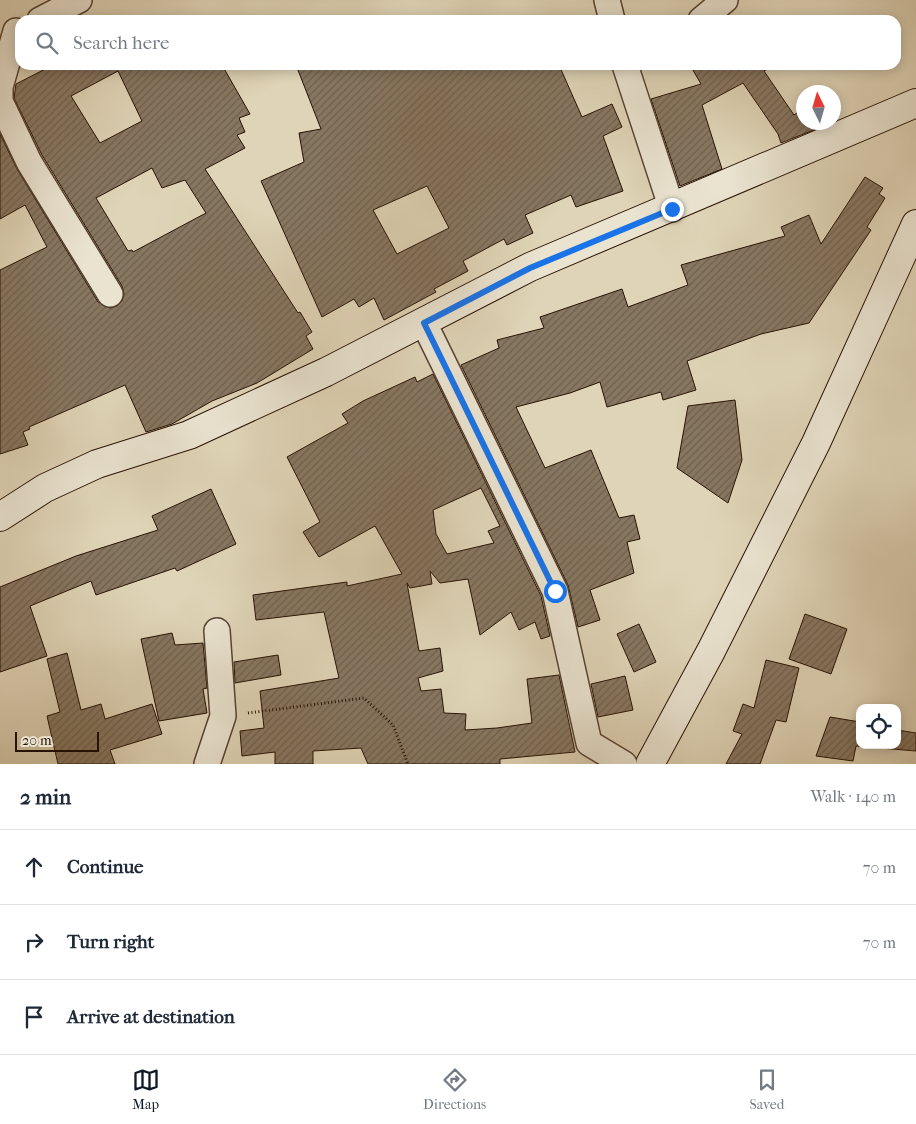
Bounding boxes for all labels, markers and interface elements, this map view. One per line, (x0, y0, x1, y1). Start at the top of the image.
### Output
search box (15, 15, 901, 70)
icon: search (33, 29, 61, 57)
text: Search here (73, 32, 169, 54)
north arrow (796, 85, 841, 130)
route end (661, 198, 684, 221)
route start (544, 580, 567, 603)
map controls (856, 704, 901, 749)
button: locate (856, 704, 901, 749)
scale bar (15, 729, 99, 752)
text: 20 m (22, 732, 52, 749)
text: 2 min (20, 785, 71, 809)
text: Walk · 140 m (811, 787, 896, 806)
icon: ahead (20, 853, 48, 881)
text: Continue (67, 856, 143, 878)
text: 70 m (863, 858, 896, 877)
icon: right (20, 928, 48, 956)
text: Turn right (67, 931, 154, 953)
text: 70 m (863, 933, 896, 952)
icon: arrive (20, 1003, 48, 1031)
text: Arrive at destination (67, 1006, 235, 1028)
tab: Map (132, 1066, 160, 1113)
tab: Directions (423, 1066, 486, 1113)
tab: Saved (750, 1066, 784, 1113)

